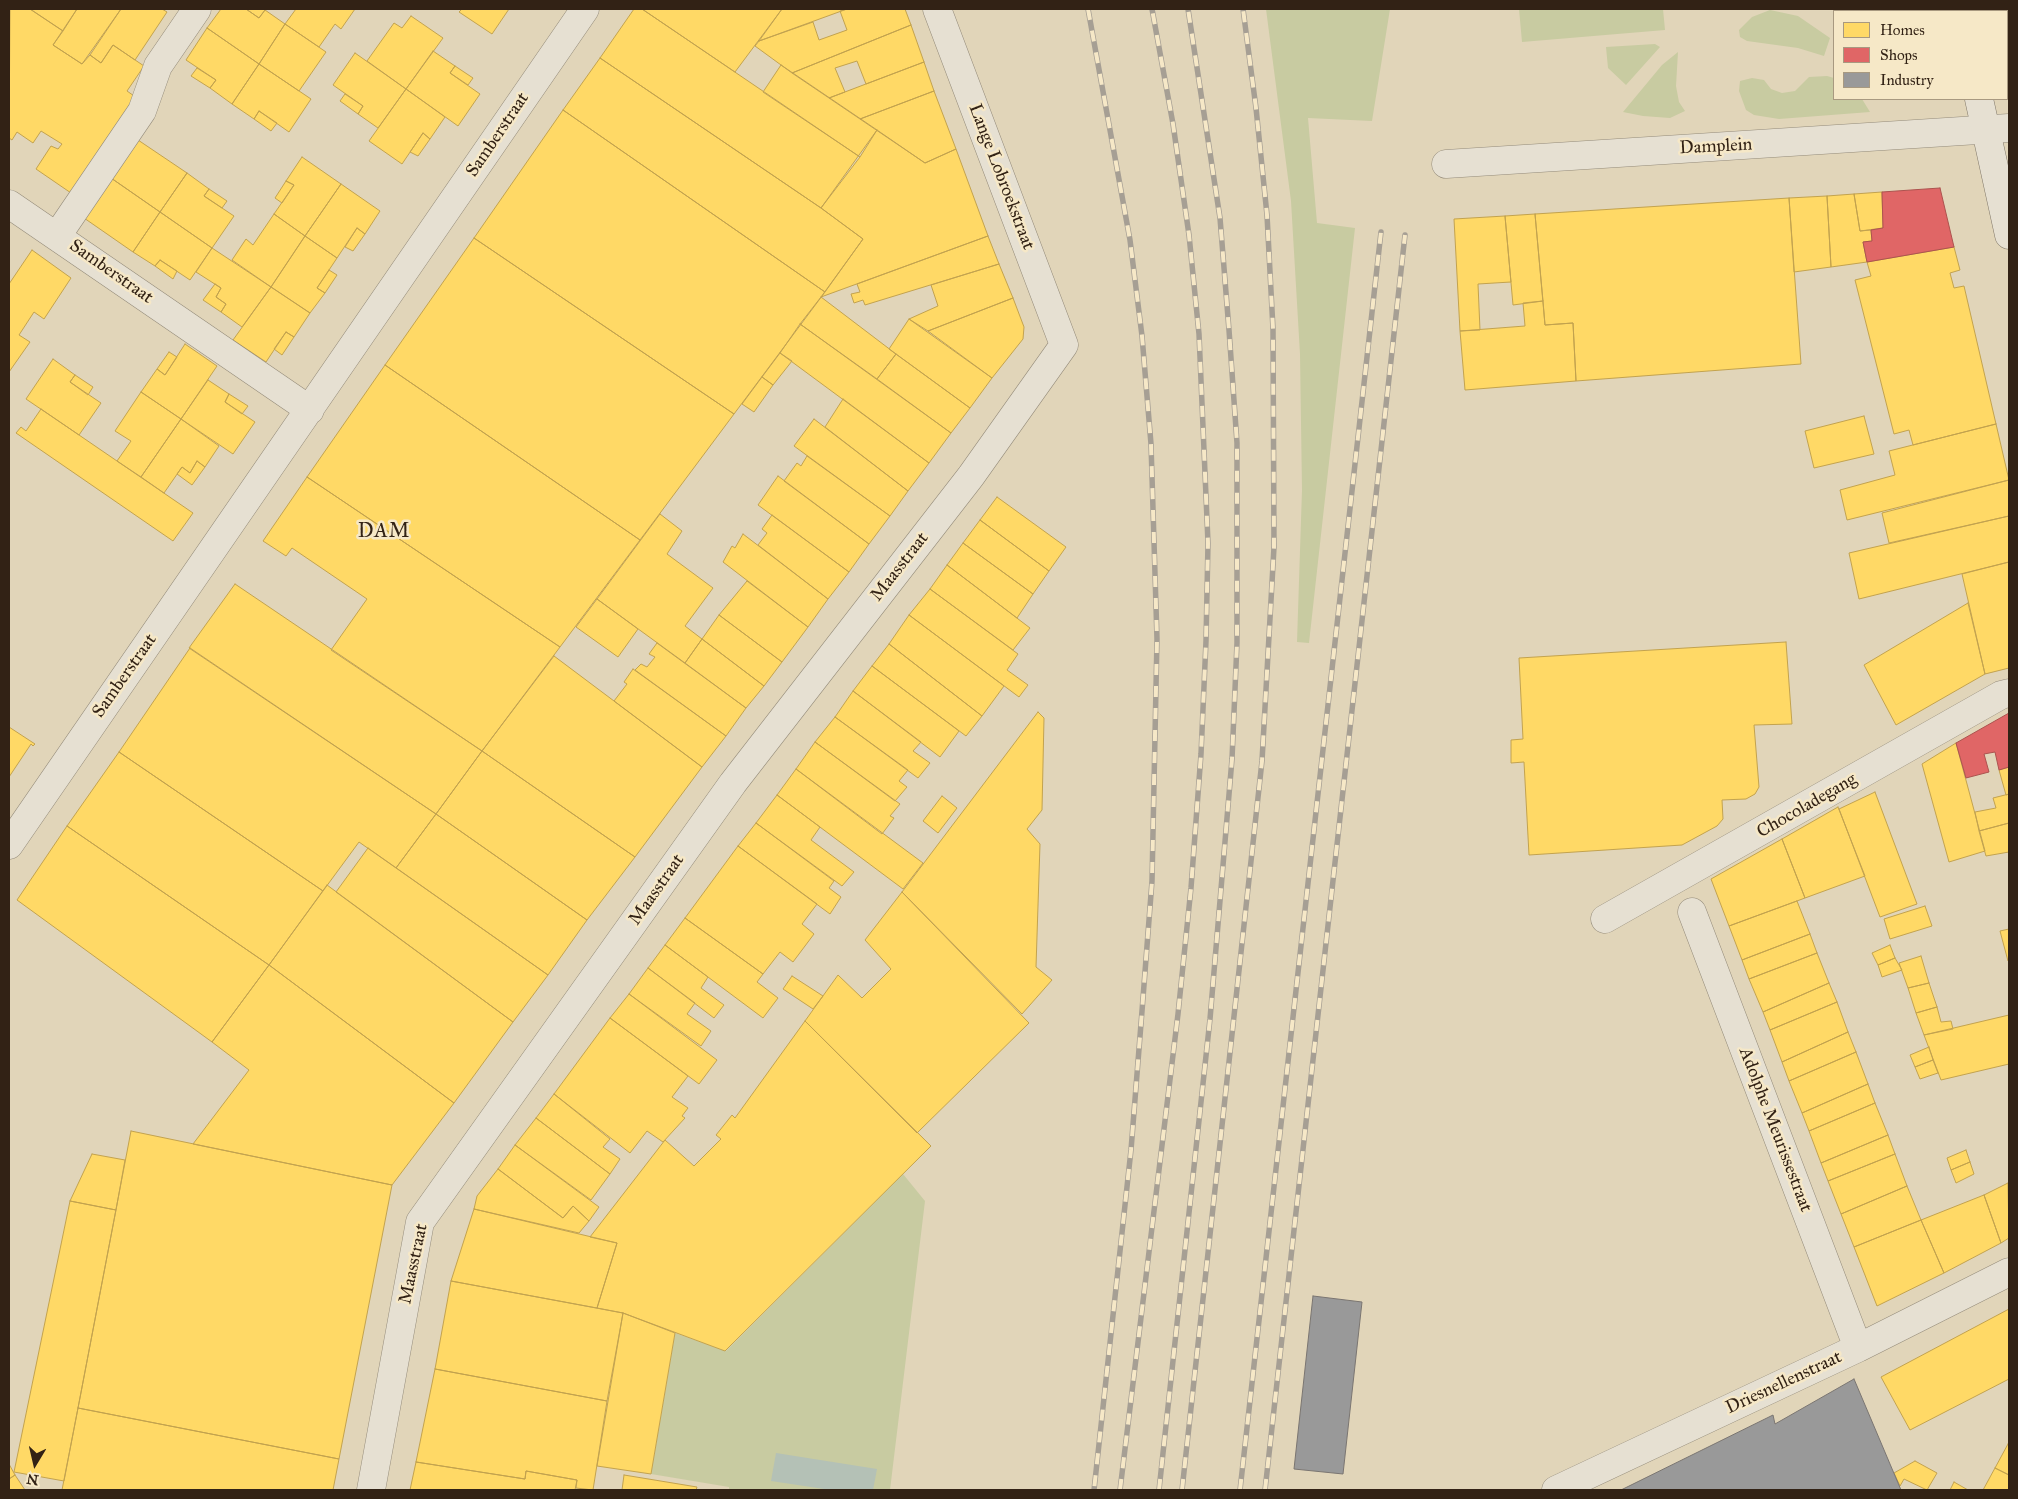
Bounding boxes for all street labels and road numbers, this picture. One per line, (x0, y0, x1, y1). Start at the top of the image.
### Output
street label: Samberstraat (462, 89, 534, 181)
street label: Lange Lobroekstraat (963, 101, 1039, 253)
street label: Damplein (1679, 134, 1753, 160)
street label: Samberstraat (65, 235, 157, 309)
street label: Maasstraat (866, 528, 934, 606)
street label: Samberstraat (88, 630, 162, 722)
street label: Chocoladegang (1753, 769, 1861, 843)
street label: Maasstraat (625, 850, 689, 930)
street label: Adolphe Meurissestraat (1734, 1045, 1816, 1215)
street label: Maasstraat (395, 1222, 433, 1306)
street label: Driesnellenstraat (1723, 1347, 1845, 1419)

